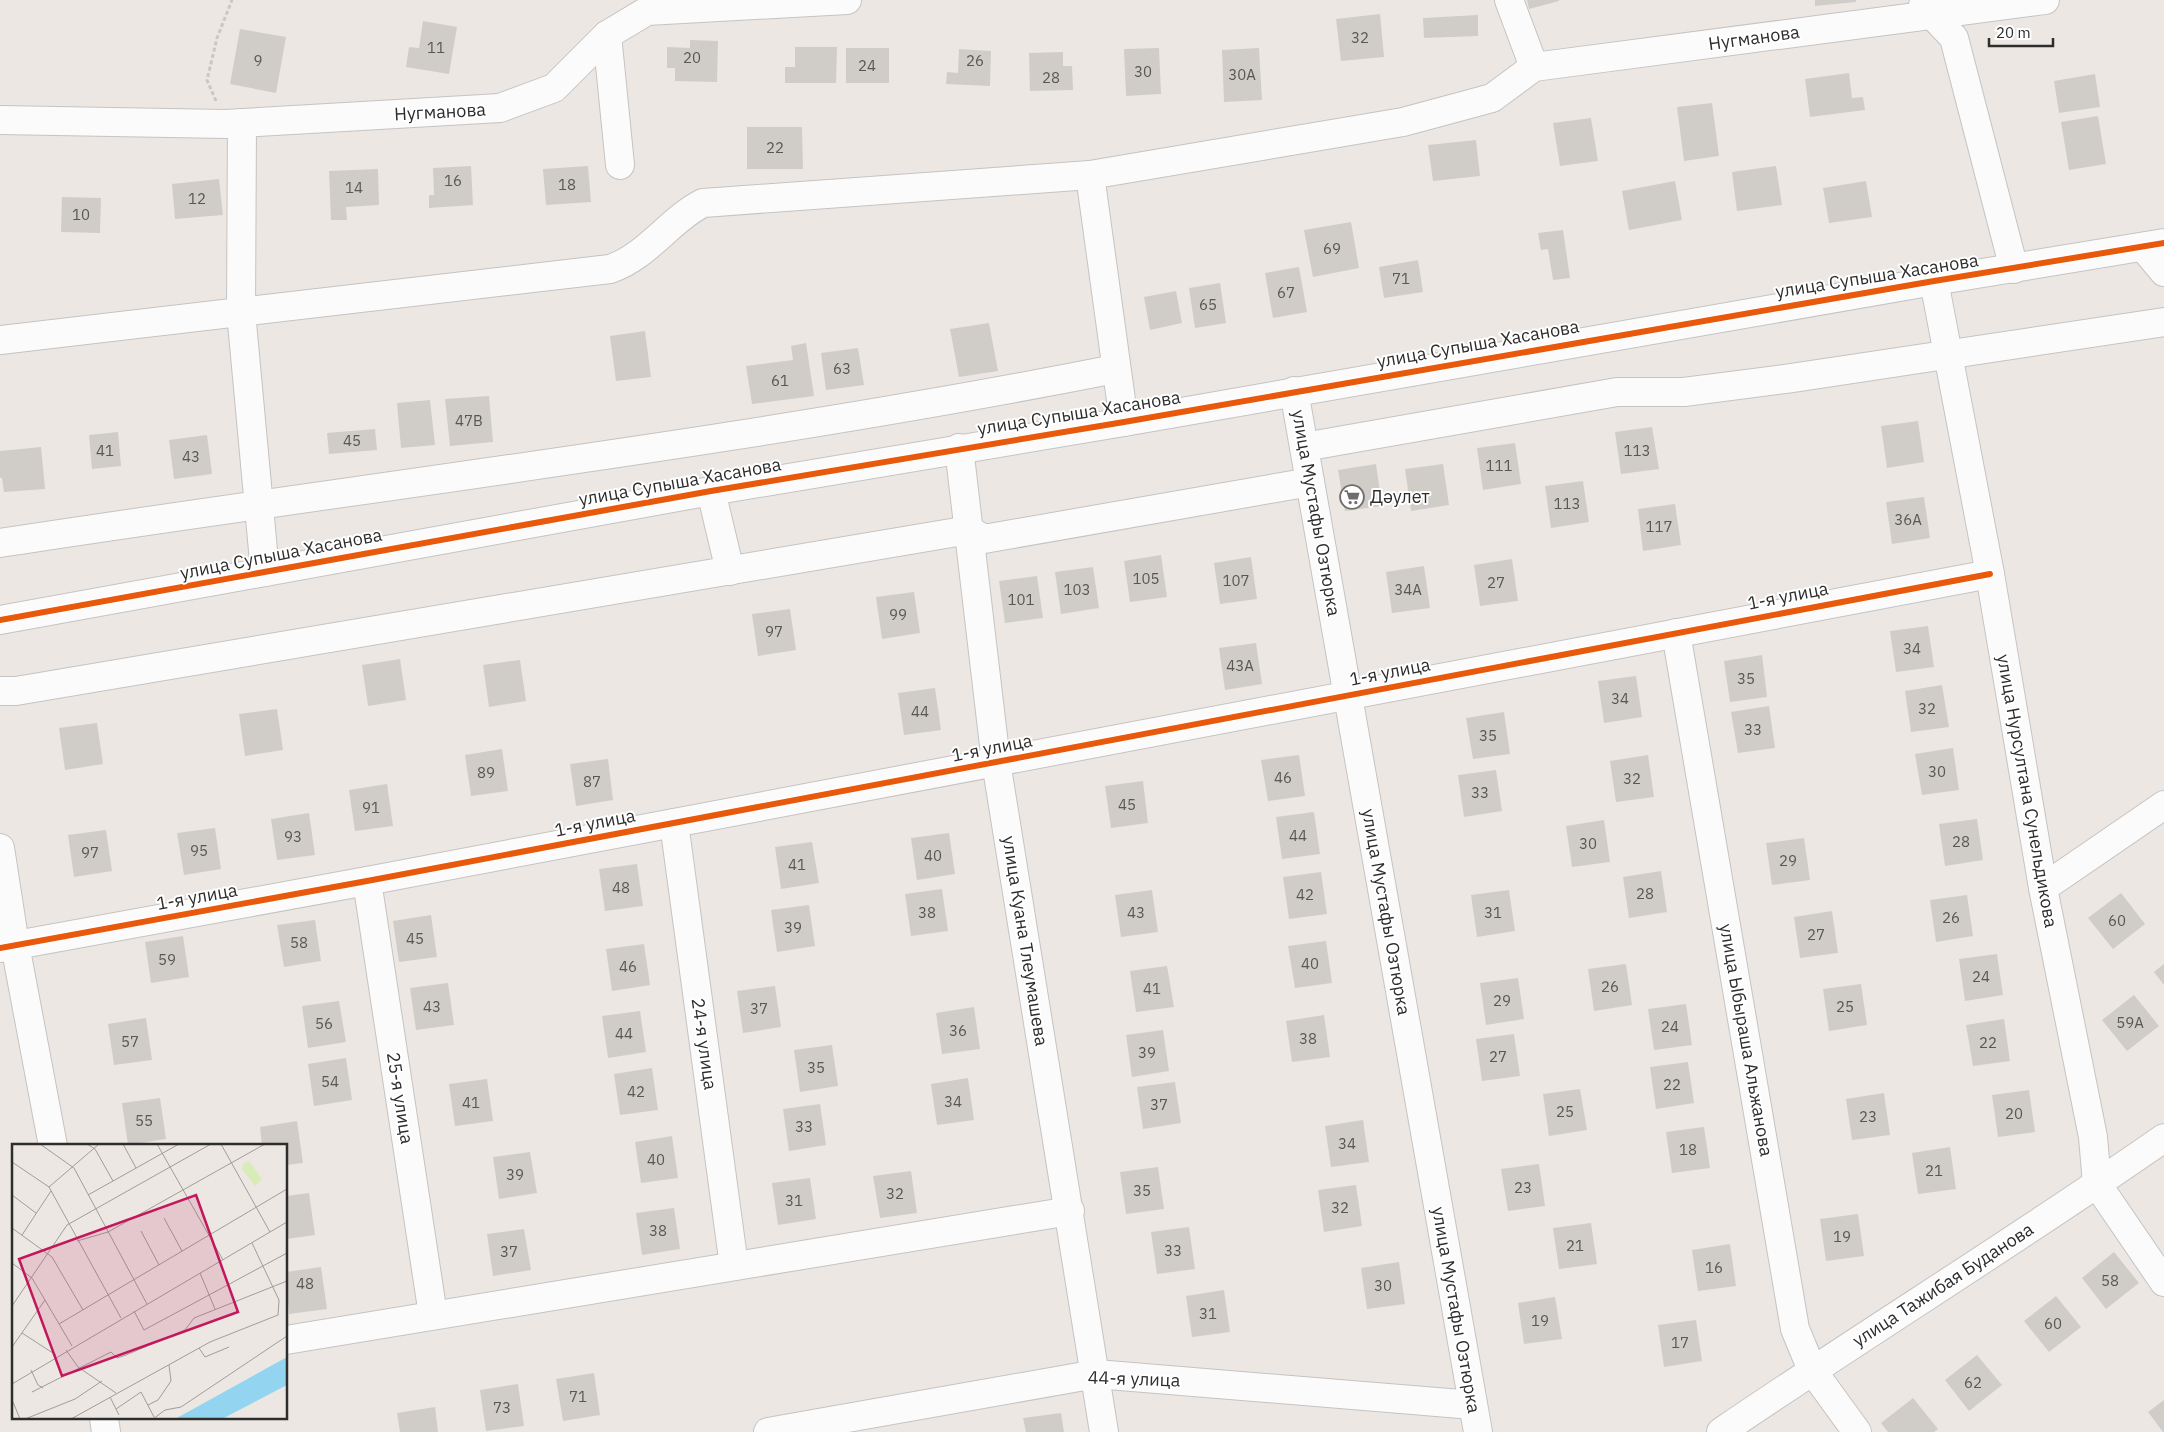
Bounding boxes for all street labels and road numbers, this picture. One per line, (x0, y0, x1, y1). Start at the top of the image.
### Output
street label: Нугманова (1707, 20, 1801, 55)
street label: Нугманова (393, 98, 487, 125)
street label: улица Супыша Хасанова (1774, 248, 1980, 303)
street label: улица Супыша Хасанова (1375, 314, 1581, 373)
street label: улица Супыша Хасанова (976, 385, 1182, 440)
street label: улица Мустафы Озтюрка (1287, 408, 1346, 618)
street label: улица Супыша Хасанова (577, 452, 783, 511)
street label: улица Супыша Хасанова (178, 523, 384, 584)
street label: 1-я улица (1746, 576, 1831, 615)
street label: 1-я улица (1348, 652, 1433, 691)
street label: улица Нурсултана Сунельдикова (1992, 652, 2063, 930)
street label: 1-я улица (950, 728, 1035, 767)
street label: 1-я улица (553, 803, 638, 842)
street label: улица Мустафы Озтюрка (1357, 807, 1416, 1017)
street label: улица Куана Тлеумашева (998, 834, 1054, 1048)
street label: 1-я улица (155, 878, 240, 915)
street label: улица Ыбыраша Альжанова (1715, 922, 1778, 1158)
street label: 24-я улица (687, 997, 722, 1092)
street label: 25-я улица (382, 1050, 419, 1146)
street label: улица Мустафы Озтюрка (1427, 1205, 1486, 1415)
street label: улица Тажибая Буданова (1848, 1217, 2038, 1352)
street label: 44-я улица (1087, 1365, 1181, 1392)

